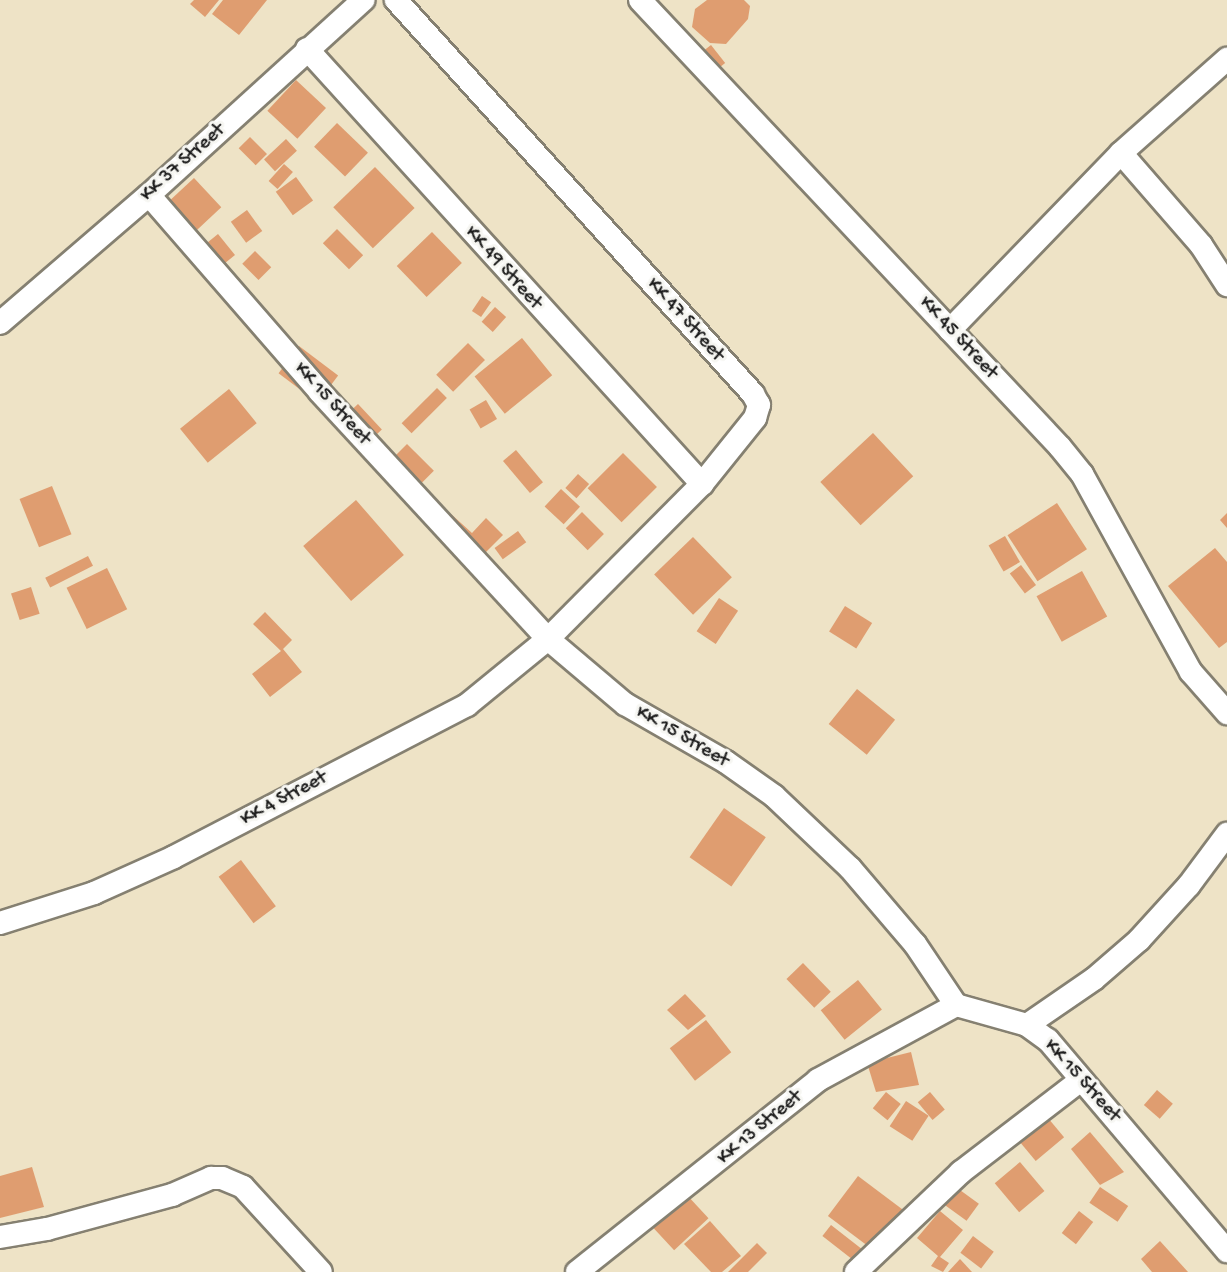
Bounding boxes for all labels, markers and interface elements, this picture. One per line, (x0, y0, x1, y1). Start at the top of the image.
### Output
street label: KK 37 Street (136, 119, 230, 207)
street label: KK 49 Street (459, 221, 547, 315)
street label: KK 47 Street (641, 273, 729, 367)
street label: KK 45 Street (913, 291, 1003, 385)
street label: KK 15 Street (288, 358, 376, 450)
street label: KK 15 Street (631, 701, 733, 773)
street label: KK 4 Street (237, 766, 331, 832)
street label: KK 15 Street (1038, 1035, 1126, 1127)
street label: KK 13 Street (713, 1086, 807, 1170)

